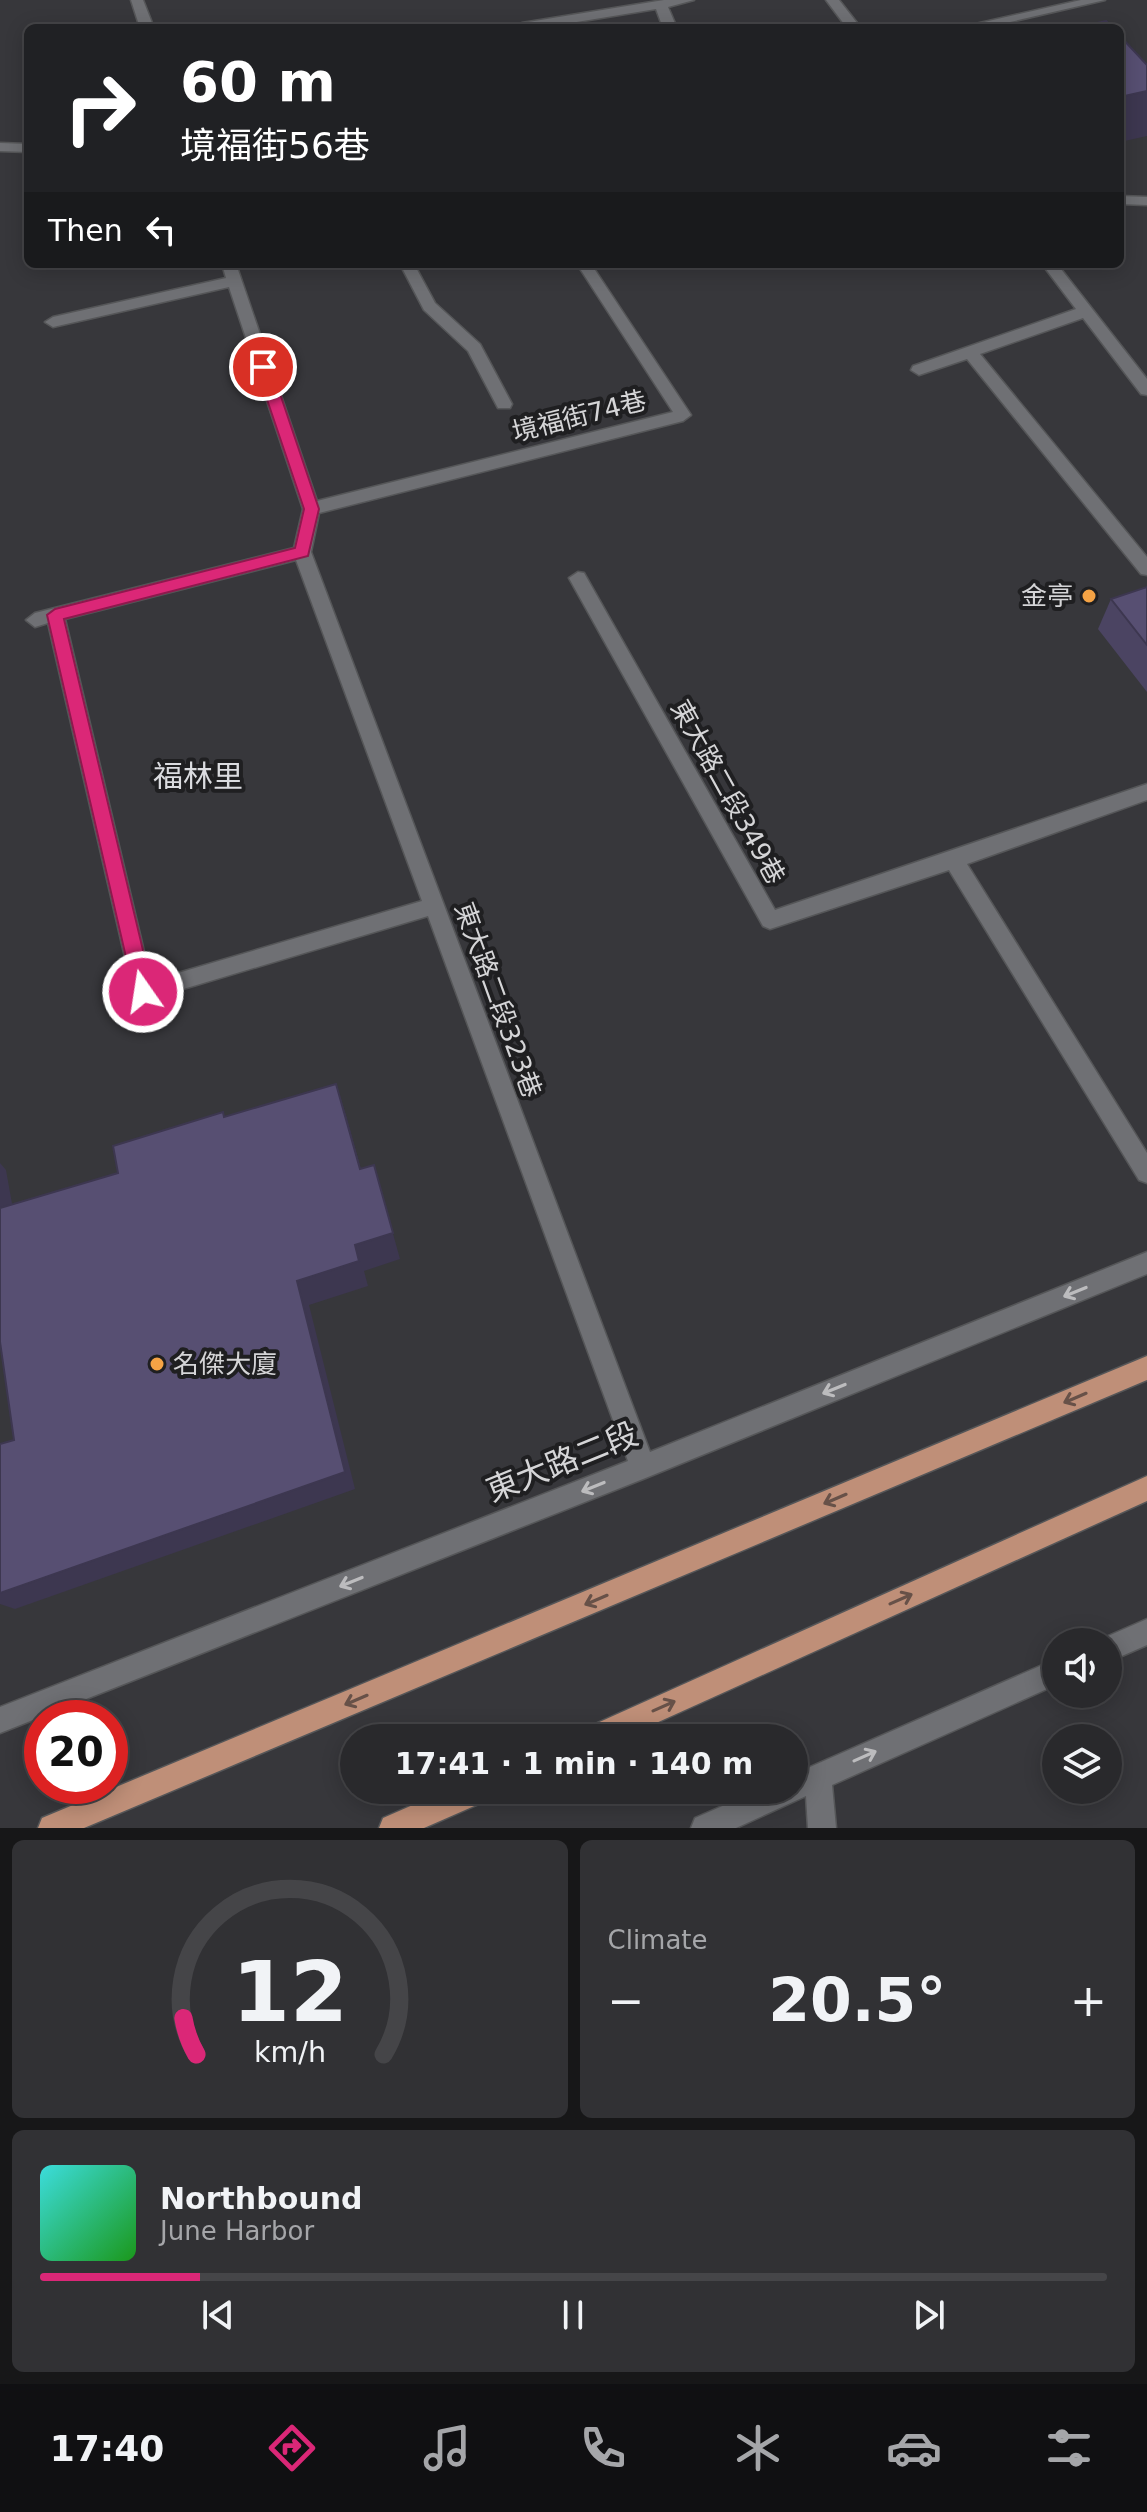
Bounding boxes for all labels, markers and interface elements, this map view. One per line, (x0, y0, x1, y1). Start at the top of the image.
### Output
text: 60 m (180, 49, 336, 114)
icon: right (48, 56, 152, 160)
text: 境福街56巷 (180, 125, 370, 166)
icon: left (139, 208, 183, 252)
text: Then (48, 213, 123, 248)
pin (229, 333, 297, 401)
icon: arrive (241, 345, 285, 389)
street label: 境福街74巷 (509, 385, 649, 447)
place label: 金亭 (1021, 581, 1073, 611)
marker: 金亭 (1080, 587, 1098, 605)
street label: 東大路二段349巷 (665, 695, 791, 889)
district label: 福林里 (153, 759, 243, 794)
street label: 東大路二段323巷 (449, 898, 547, 1102)
position arrow (101, 950, 185, 1034)
one-way arrow (1063, 1286, 1088, 1300)
place label: 名傑大廈 (173, 1349, 277, 1379)
marker: 名傑大廈 (148, 1355, 166, 1373)
one-way arrow (822, 1383, 847, 1398)
one-way arrow (1063, 1392, 1088, 1406)
street label: 東大路二段 (481, 1414, 643, 1510)
one-way arrow (581, 1480, 606, 1495)
one-way arrow (824, 1492, 848, 1507)
one-way arrow (339, 1576, 364, 1590)
one-way arrow (889, 1591, 913, 1606)
one-way arrow (584, 1593, 609, 1608)
map controls (1042, 1628, 1122, 1804)
button: sound (1042, 1628, 1122, 1708)
one-way arrow (344, 1694, 369, 1709)
one-way arrow (652, 1698, 676, 1713)
speed limit sign: 20 (24, 1700, 128, 1804)
button: layers (1042, 1724, 1122, 1804)
text: 17:41 · 1 min · 140 m (395, 1746, 753, 1781)
one-way arrow (852, 1748, 877, 1763)
text: Climate (608, 1925, 708, 1955)
text: 12 (232, 1944, 348, 2041)
text: 20.5° (768, 1965, 946, 2035)
text: − (608, 1975, 644, 2026)
text: + (1070, 1975, 1107, 2026)
text: km/h (254, 2035, 326, 2069)
text: Northbound (160, 2181, 363, 2216)
text: June Harbor (160, 2216, 314, 2246)
icon: previous (196, 2293, 240, 2337)
icon: pause (551, 2293, 595, 2337)
icon: next (907, 2293, 951, 2337)
icon: directions (264, 2420, 320, 2476)
icon: music (419, 2420, 475, 2476)
icon: phone (575, 2420, 631, 2476)
icon: climate (730, 2420, 786, 2476)
icon: car (886, 2420, 942, 2476)
icon: filters (1041, 2420, 1097, 2476)
text: 17:40 (50, 2428, 164, 2469)

